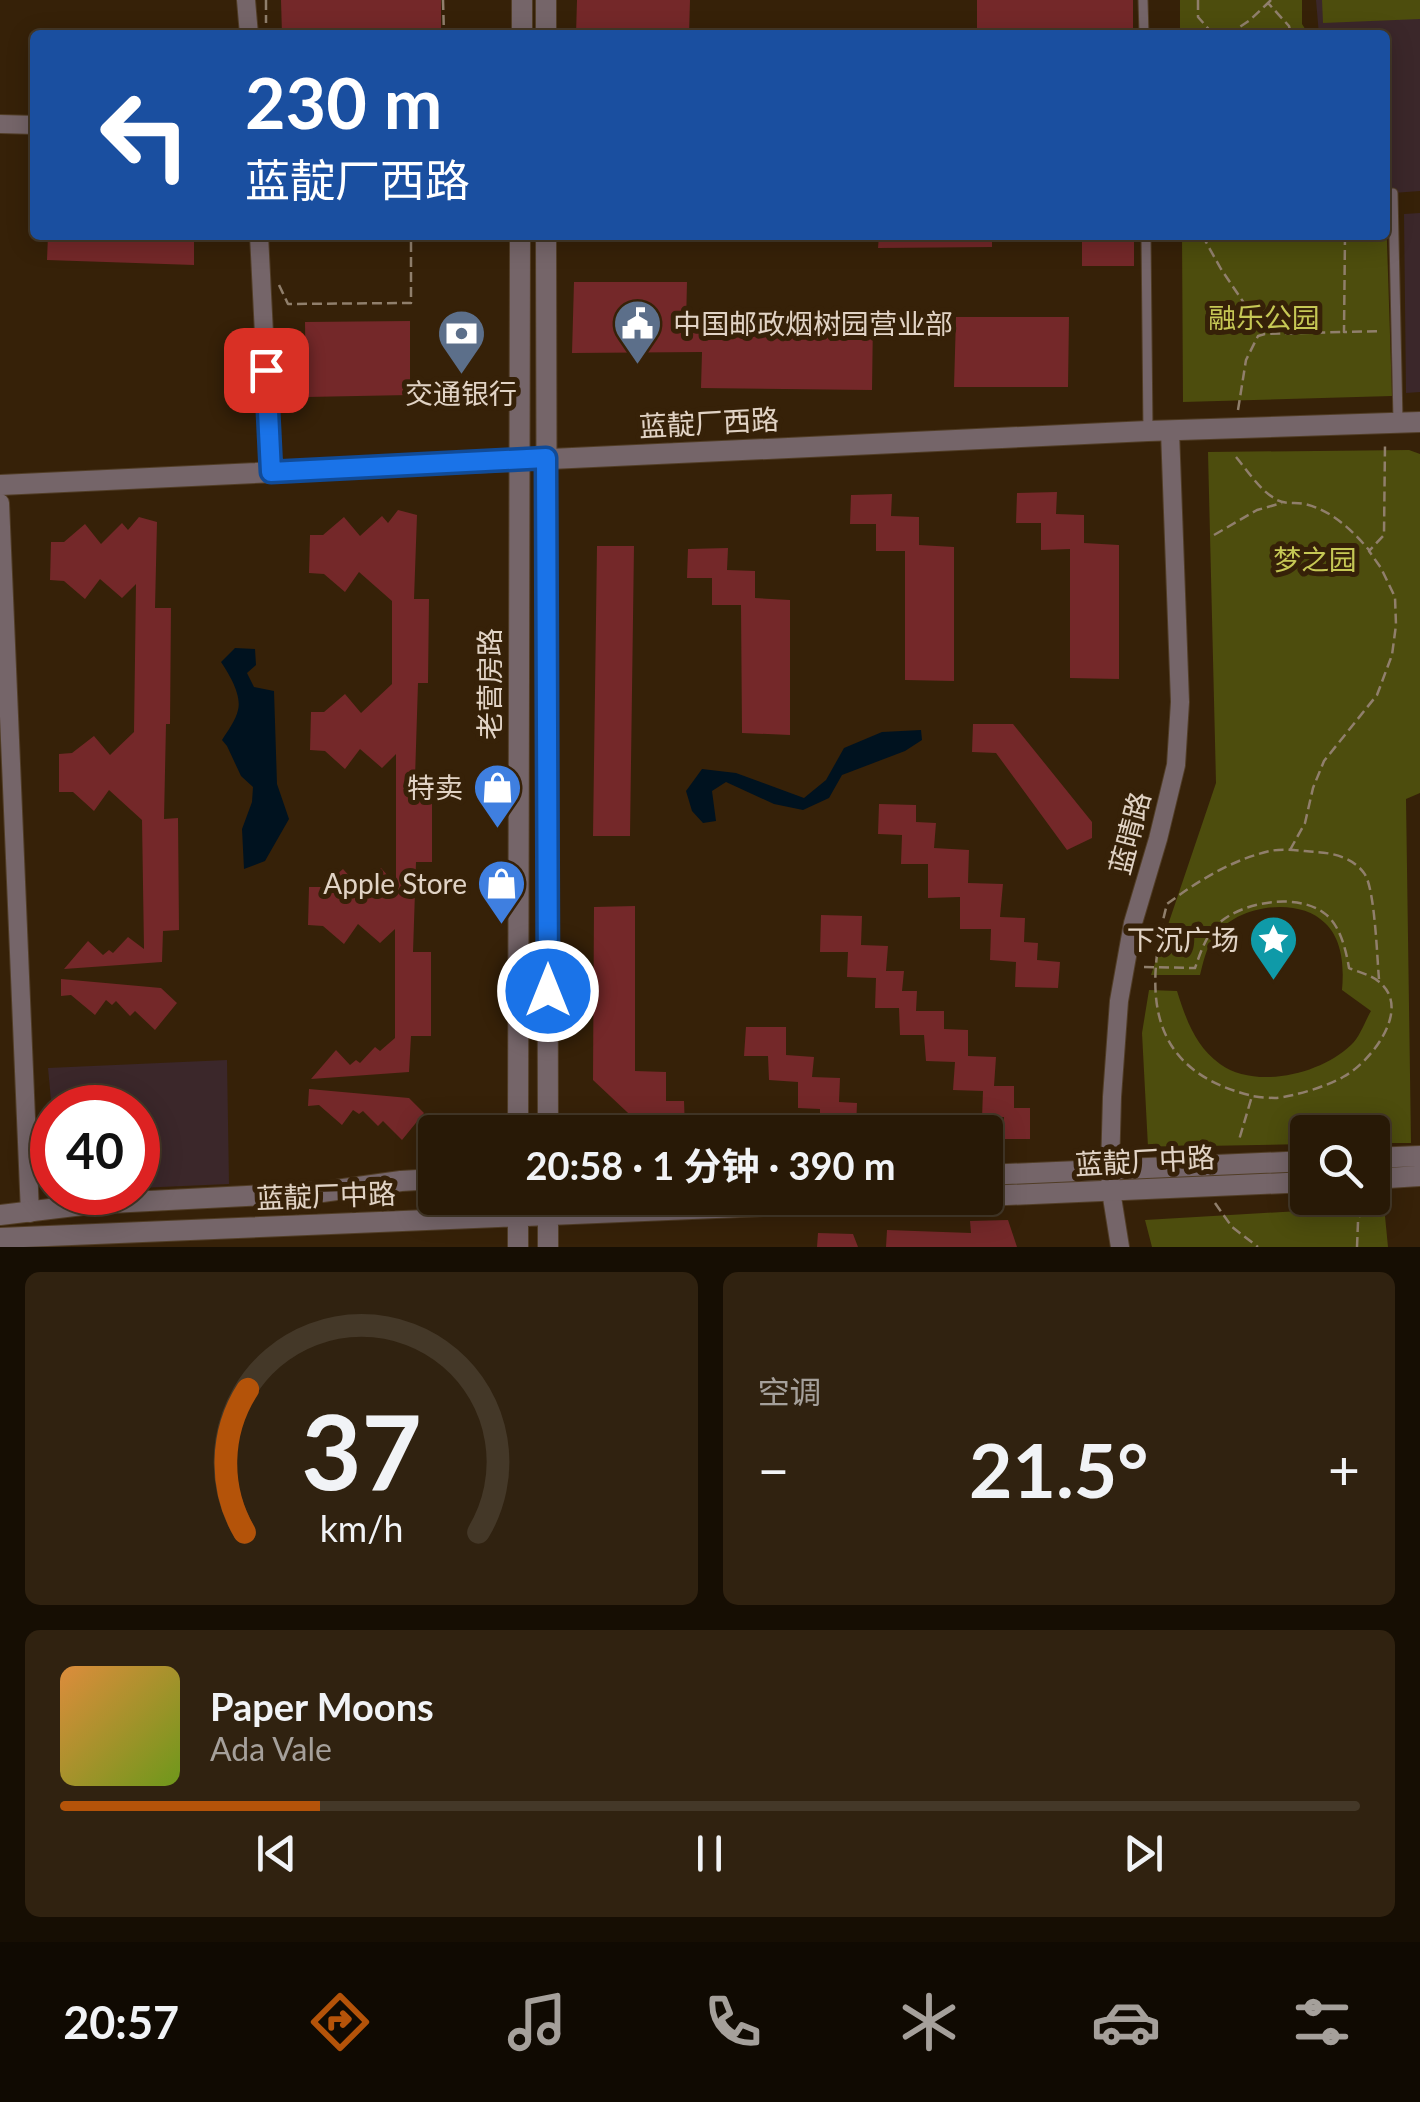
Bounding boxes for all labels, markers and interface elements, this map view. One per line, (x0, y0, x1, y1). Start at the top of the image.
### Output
text: 230 m (245, 60, 442, 144)
icon: left (80, 70, 210, 200)
text: 蓝靛厂西路 (245, 153, 470, 207)
public building icon: 中国邮政烟树园营业部 (612, 298, 664, 366)
park label: 融乐公园 (1208, 300, 1320, 334)
place label: 中国邮政烟树园营业部 (673, 306, 953, 340)
bank icon: 交通银行 (435, 308, 487, 376)
pin (224, 328, 309, 413)
icon: arrive (239, 343, 294, 398)
place label: 交通银行 (405, 376, 517, 410)
street label: 蓝靛厂西路 (638, 401, 780, 443)
park label: 梦之园 (1273, 542, 1357, 576)
street label: 老营房路 (472, 628, 506, 740)
shop icon: 特卖 (472, 762, 524, 830)
place label: 特卖 (407, 770, 463, 804)
street label: 蓝晴路 (1102, 788, 1156, 878)
shop icon: Apple Store (476, 858, 528, 926)
place label: Apple Store (323, 866, 467, 900)
place icon: 下沉广场 (1248, 914, 1300, 982)
place label: 下沉广场 (1127, 922, 1239, 956)
position arrow (496, 939, 600, 1043)
speed limit sign: 40 (30, 1085, 160, 1215)
map controls (1290, 1115, 1390, 1215)
button: search (1290, 1115, 1390, 1215)
street label: 蓝靛厂中路 (1074, 1139, 1216, 1181)
text: 20:58 · 1 分钟 · 390 m (525, 1142, 896, 1188)
street label: 蓝靛厂中路 (255, 1176, 397, 1214)
text: 空调 (758, 1372, 822, 1411)
text: 37 (301, 1387, 422, 1512)
text: 21.5° (969, 1424, 1148, 1514)
text: − (758, 1436, 789, 1502)
text: + (1328, 1436, 1360, 1502)
text: km/h (319, 1507, 403, 1550)
text: Paper Moons (210, 1683, 434, 1729)
text: Ada Vale (210, 1729, 332, 1768)
icon: previous (249, 1826, 304, 1881)
icon: pause (682, 1826, 737, 1881)
icon: next (1116, 1826, 1171, 1881)
icon: directions (305, 1987, 375, 2057)
icon: music (502, 1987, 572, 2057)
icon: phone (698, 1987, 768, 2057)
icon: climate (894, 1987, 964, 2057)
icon: car (1091, 1987, 1161, 2057)
icon: filters (1287, 1987, 1357, 2057)
text: 20:57 (63, 1995, 179, 2049)

